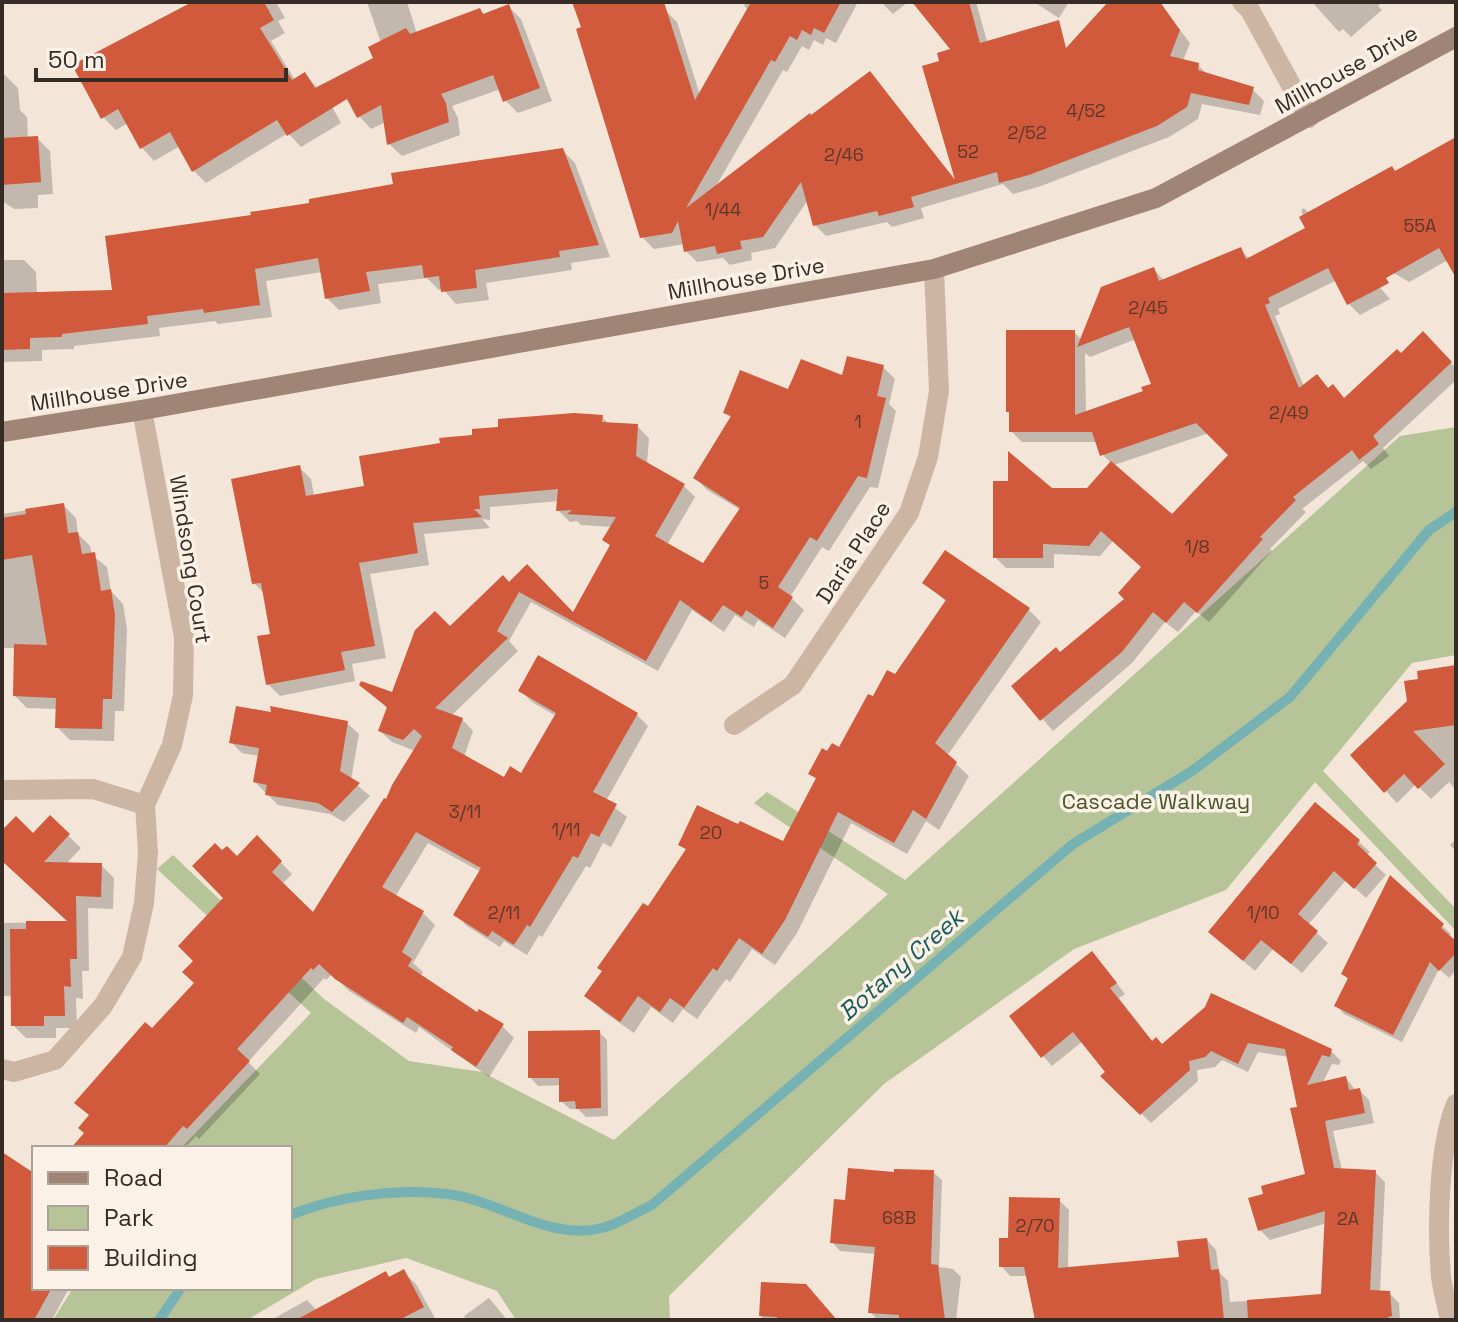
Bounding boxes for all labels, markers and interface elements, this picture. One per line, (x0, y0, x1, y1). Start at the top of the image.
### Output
street label: Millhouse Drive (1270, 18, 1422, 120)
scale bar (36, 32, 286, 82)
text: 50 m (48, 44, 105, 75)
house number: 4/52 (1066, 99, 1106, 122)
house number: 2/52 (1007, 121, 1047, 144)
house number: 52 (957, 140, 979, 163)
house number: 2/46 (824, 143, 864, 166)
house number: 1/44 (705, 198, 741, 221)
house number: 55A (1404, 214, 1436, 237)
street label: Millhouse Drive (665, 250, 827, 306)
house number: 2/45 (1128, 296, 1168, 319)
street label: Millhouse Drive (28, 365, 190, 417)
house number: 2/49 (1269, 401, 1309, 424)
house number: 1 (854, 410, 862, 433)
street label: Windsong Court (164, 473, 218, 645)
street label: Daria Place (810, 496, 896, 608)
house number: 1/8 (1184, 535, 1210, 558)
house number: 5 (759, 571, 769, 594)
park label: Cascade Walkway (1062, 787, 1250, 815)
house number: 3/11 (449, 800, 481, 823)
house number: 1/11 (551, 818, 581, 841)
house number: 20 (700, 821, 722, 844)
water label: Botany Creek (832, 900, 972, 1027)
house number: 2/11 (488, 901, 520, 924)
house number: 1/10 (1246, 901, 1280, 924)
legend (32, 1146, 292, 1290)
text: Road (104, 1162, 163, 1193)
text: Park (104, 1202, 154, 1233)
house number: 68B (882, 1206, 916, 1229)
house number: 2A (1337, 1207, 1359, 1230)
house number: 2/70 (1015, 1214, 1055, 1237)
text: Building (104, 1242, 198, 1273)

